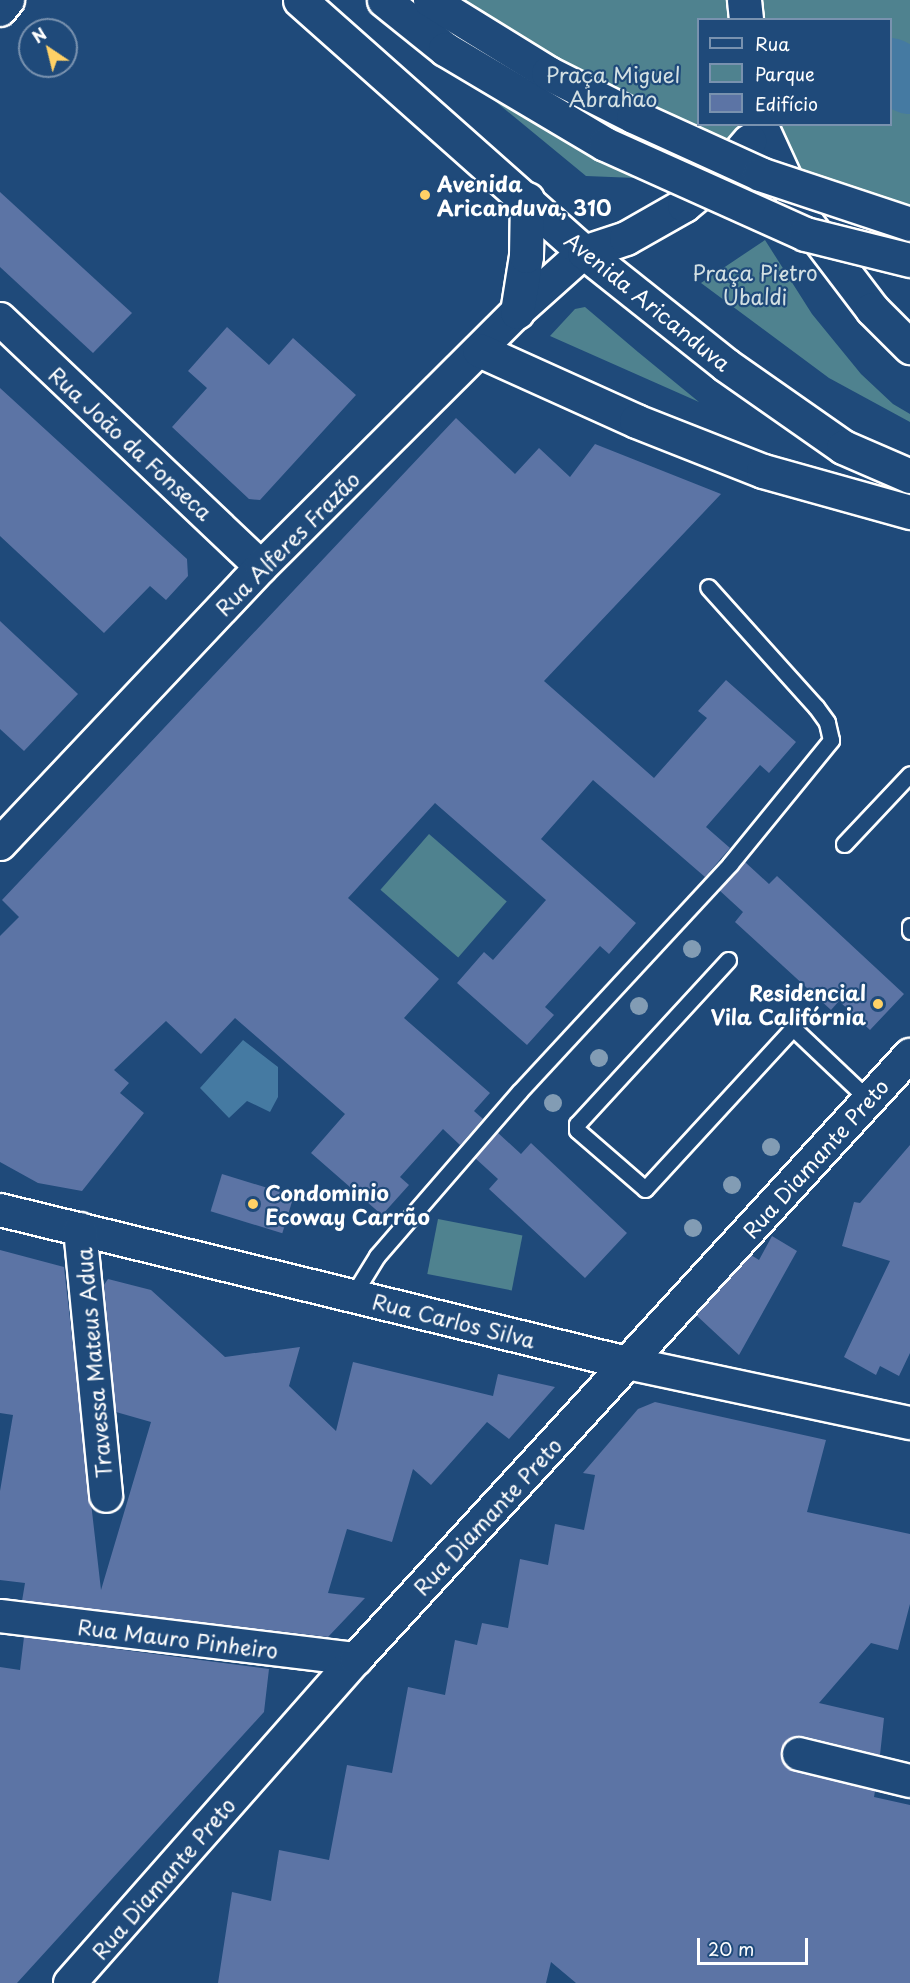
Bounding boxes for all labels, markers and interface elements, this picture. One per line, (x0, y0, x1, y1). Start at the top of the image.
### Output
north arrow (18, 18, 78, 78)
legend (697, 18, 892, 126)
text: N (27, 21, 51, 48)
text: Rua (755, 30, 790, 57)
text: Parque (755, 60, 815, 87)
park label: Praça Miguel Abrahao (546, 61, 680, 111)
text: Edifício (755, 90, 818, 117)
place label: Avenida Aricanduva, 310 (437, 170, 612, 220)
marker: Avenida Aricanduva, 310 (418, 188, 432, 202)
street label: Avenida Aricanduva (561, 227, 735, 375)
park label: Praça Pietro Ubaldi (693, 259, 817, 309)
street label: Rua João da Fonseca (44, 361, 218, 525)
street label: Rua Alferes Frazão (209, 465, 365, 621)
place label: Residencial Vila Califórnia (710, 979, 866, 1029)
marker: Residencial Vila Califórnia (871, 997, 885, 1011)
street label: Rua Diamante Preto (737, 1073, 893, 1243)
place label: Condominio Ecoway Carrão (265, 1179, 429, 1229)
marker: Condominio Ecoway Carrão (246, 1197, 260, 1211)
street label: Travessa Mateus Adua (70, 1248, 116, 1478)
street label: Rua Carlos Silva (370, 1288, 538, 1352)
street label: Rua Diamante Preto (408, 1432, 566, 1600)
street label: Rua Mauro Pinheiro (76, 1613, 280, 1663)
street label: Rua Diamante Preto (86, 1792, 240, 1964)
scale bar (700, 1926, 811, 1964)
text: 20 m (708, 1935, 754, 1962)

